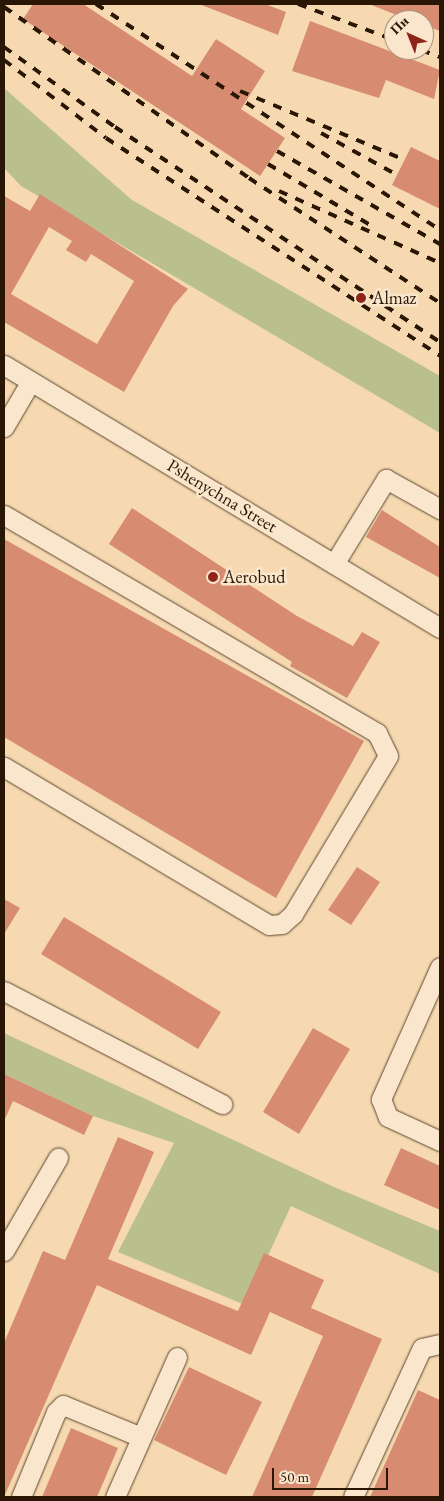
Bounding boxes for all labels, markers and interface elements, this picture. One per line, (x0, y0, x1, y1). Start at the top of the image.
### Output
north arrow (384, 10, 434, 60)
text: Пн (386, 12, 412, 38)
place label: Almaz (372, 287, 416, 309)
marker: Almaz (354, 291, 368, 305)
street label: Pshenychna Street (163, 455, 281, 537)
place label: Aerobud (223, 566, 285, 588)
marker: Aerobud (207, 571, 219, 583)
scale bar (274, 1458, 390, 1490)
text: 50 m (280, 1467, 309, 1486)

